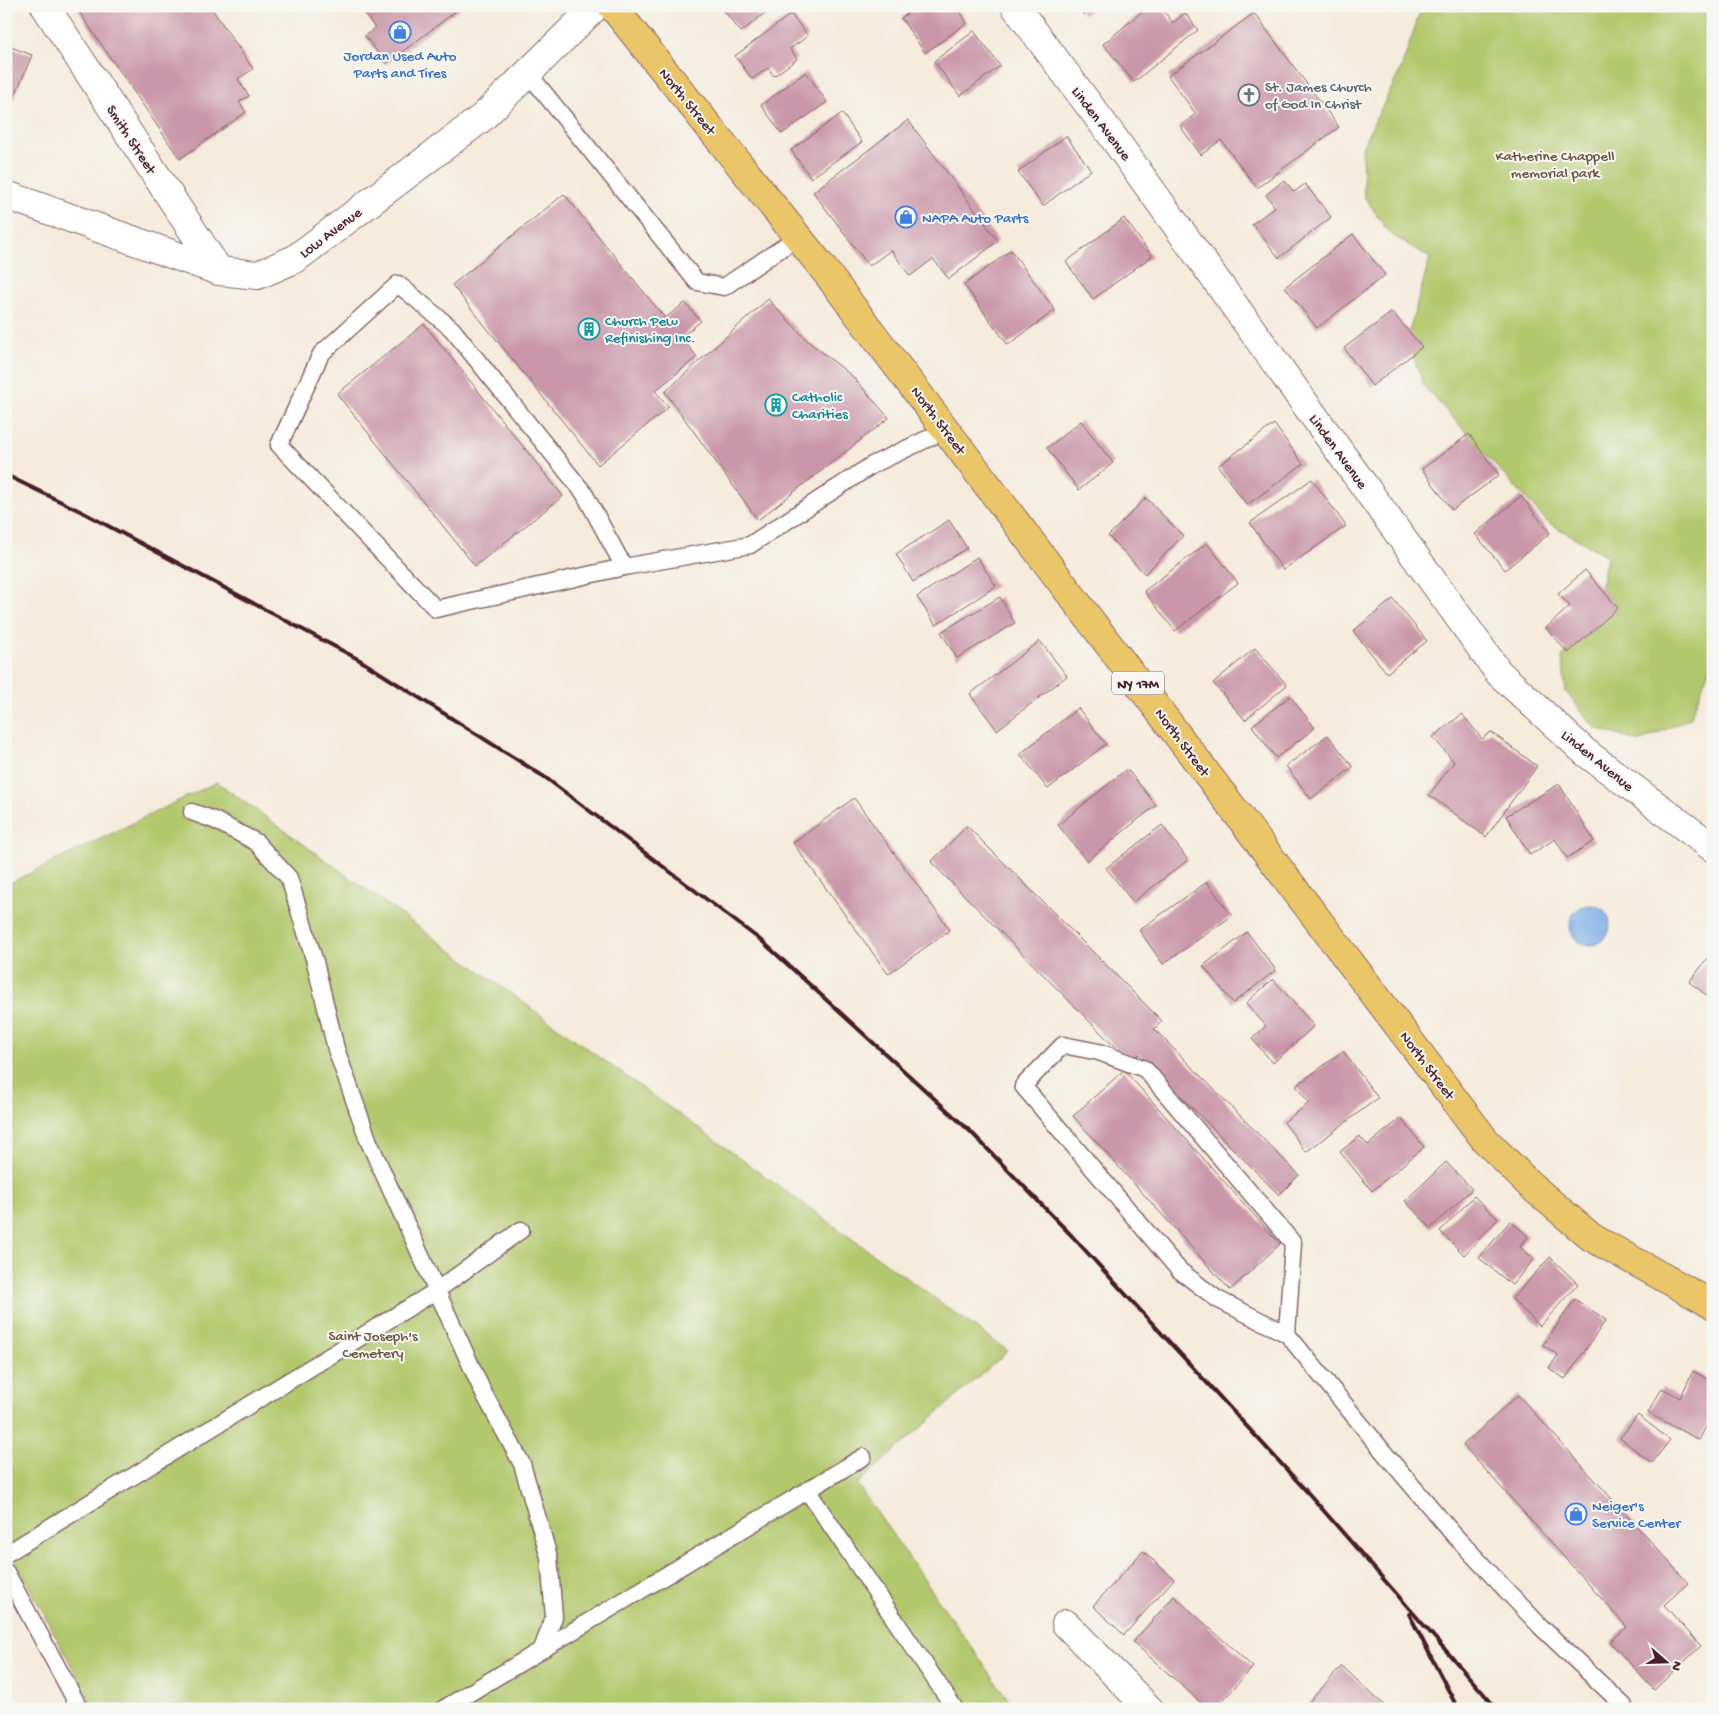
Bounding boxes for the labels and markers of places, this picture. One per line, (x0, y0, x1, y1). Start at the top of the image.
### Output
shop icon: Jordan Used Auto Parts and Tires (388, 20, 412, 44)
place label: Jordan Used Auto Parts and Tires (344, 48, 457, 83)
place label: St. James Church of God In Christ (1265, 79, 1372, 114)
church icon: St. James Church of God In Christ (1237, 83, 1261, 107)
shop icon: NAPA Auto Parts (894, 205, 918, 229)
place label: NAPA Auto Parts (922, 210, 1029, 228)
place label: Church Pew Refinishing Inc. (605, 313, 695, 348)
building icon: Church Pew Refinishing Inc. (577, 317, 601, 341)
place label: Catholic Charities (792, 389, 848, 424)
building icon: Catholic Charities (764, 393, 788, 417)
place label: Neiger's Service Center (1592, 1498, 1682, 1533)
shop icon: Neiger's Service Center (1564, 1502, 1588, 1526)

